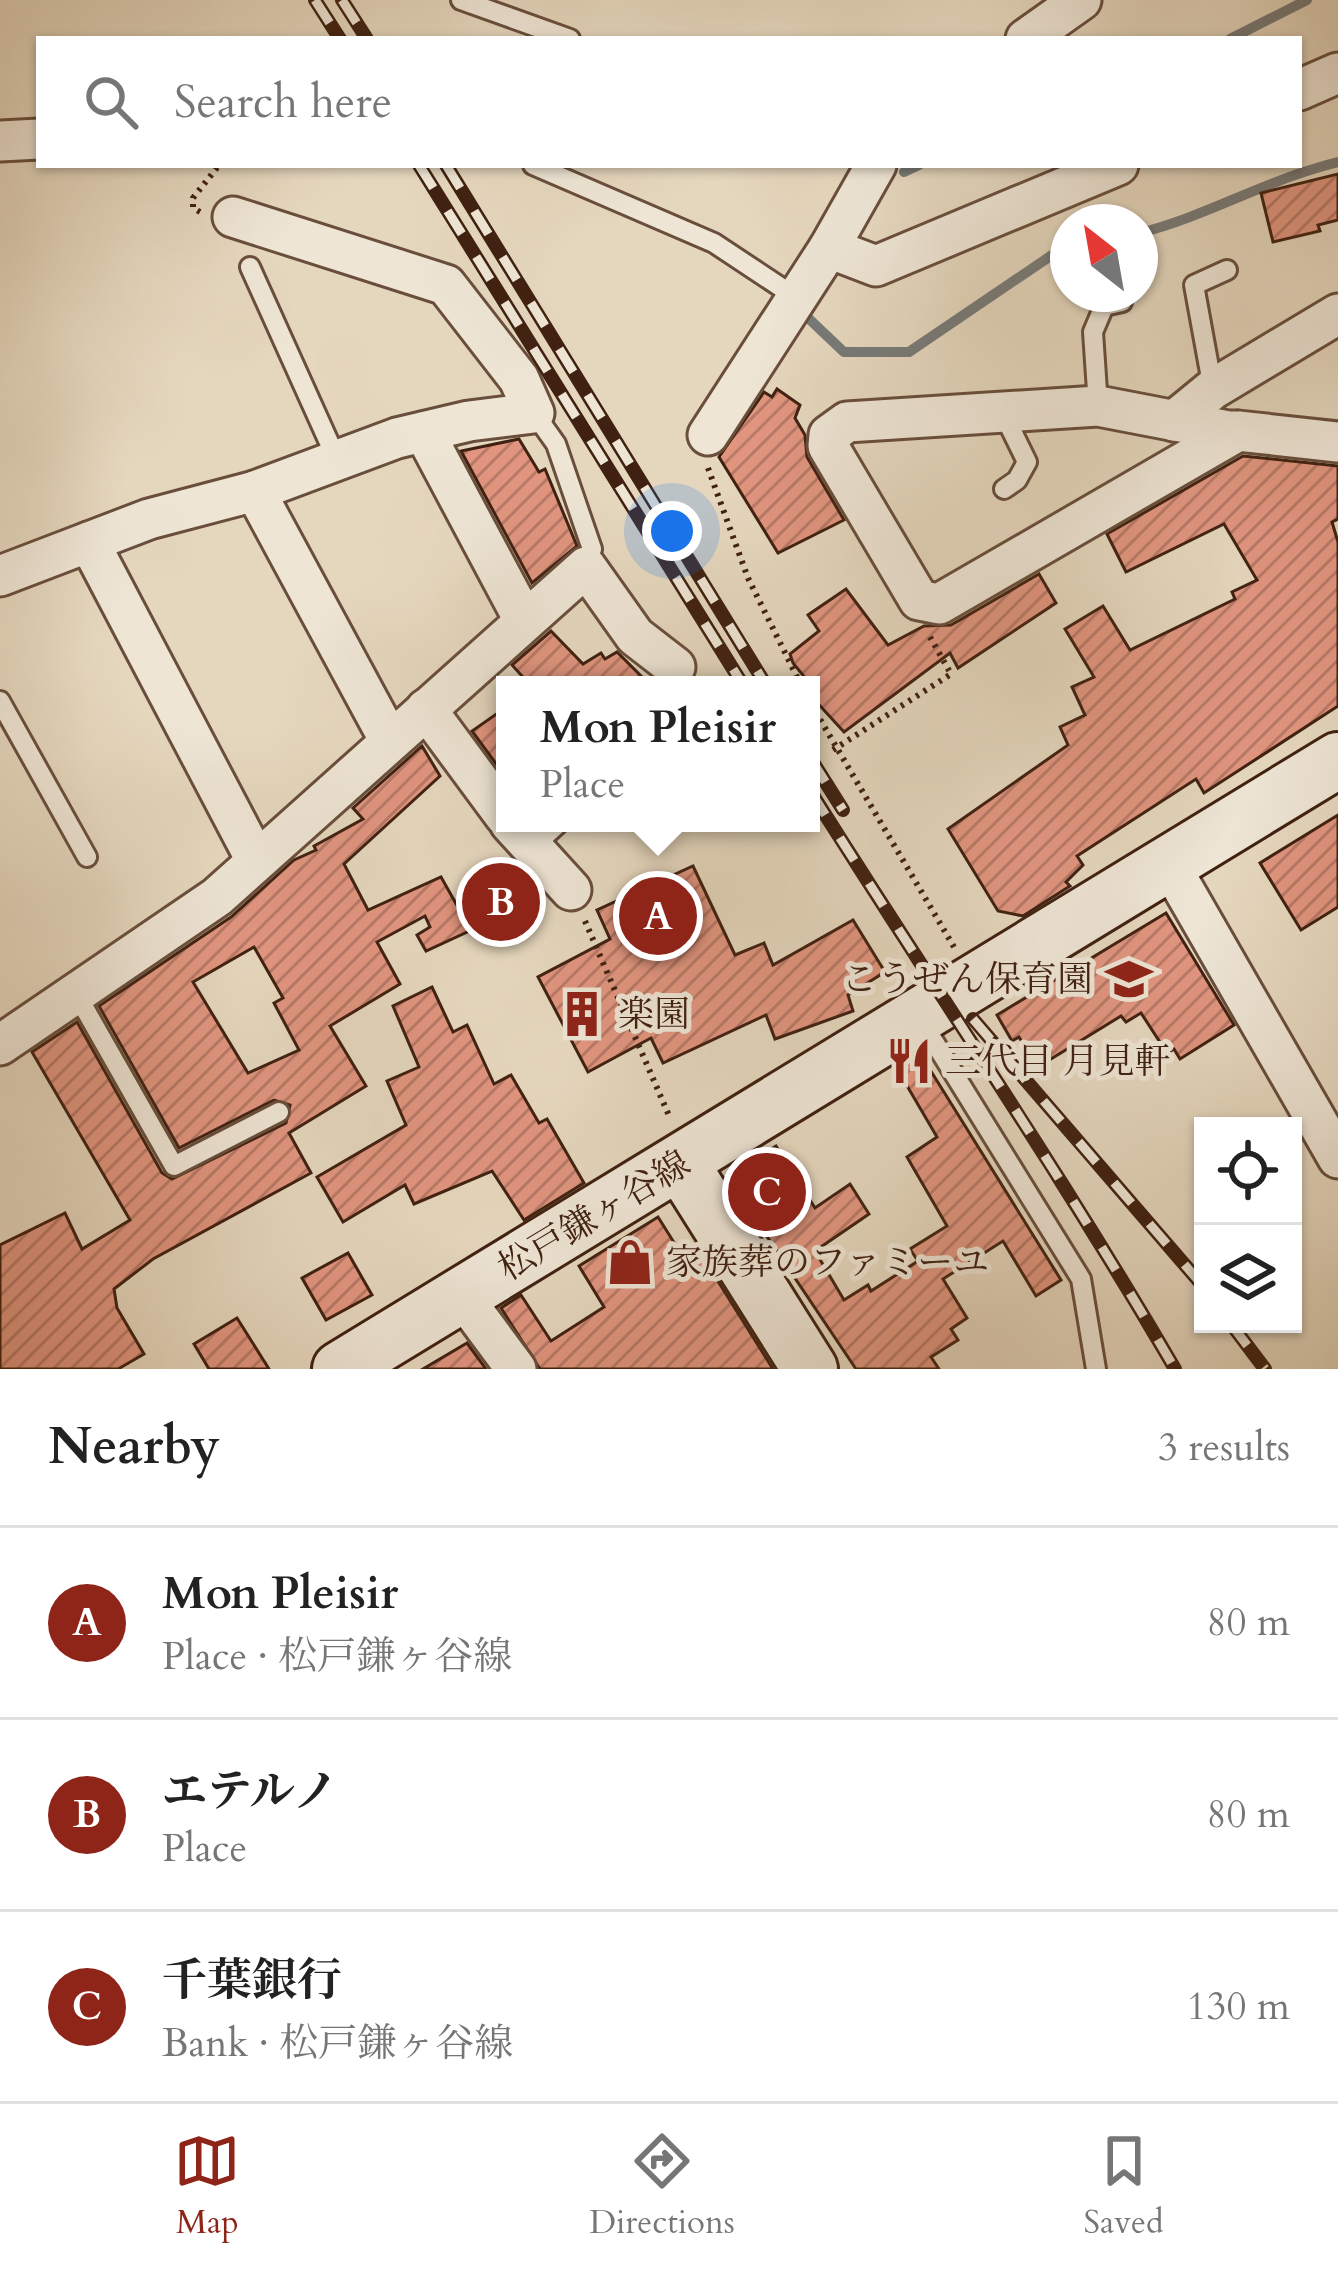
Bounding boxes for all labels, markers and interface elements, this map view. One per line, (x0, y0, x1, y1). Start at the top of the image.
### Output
search box (36, 36, 1302, 168)
icon: search (78, 69, 144, 135)
text: Search here (174, 72, 392, 133)
north arrow (1050, 204, 1158, 312)
your location (642, 501, 702, 561)
popup (496, 676, 820, 832)
text: Mon Pleisir (540, 697, 776, 758)
text: Place (540, 758, 625, 811)
pin: B (462, 857, 540, 947)
pin: A (619, 871, 697, 961)
school or university icon: こうぜん保育園 (1104, 954, 1154, 1004)
place label: こうぜん保育園 (841, 955, 1093, 1004)
building icon: 楽園 (557, 989, 607, 1039)
place label: 楽園 (618, 990, 690, 1039)
restaurant icon: 三代目 月見軒 (884, 1036, 934, 1086)
place label: 三代目 月見軒 (945, 1037, 1171, 1086)
map controls (1194, 1117, 1302, 1333)
button: locate (1194, 1117, 1302, 1225)
street label: 松戸鎌ヶ谷線 (489, 1139, 699, 1293)
pin: C (728, 1147, 806, 1237)
button: layers (1194, 1225, 1302, 1333)
shop icon: 家族葬のファミーユ (605, 1237, 655, 1287)
place label: 家族葬のファミーユ (666, 1238, 989, 1287)
text: Nearby (48, 1412, 220, 1482)
text: 3 results (1158, 1421, 1290, 1474)
text: Mon Pleisir (162, 1563, 398, 1624)
text: A (72, 1596, 102, 1649)
text: 80 m (1207, 1596, 1290, 1649)
text: Place · 松戸鎌ヶ谷線 (162, 1630, 512, 1683)
text: エテルノ (162, 1761, 338, 1822)
text: B (73, 1788, 101, 1841)
text: 80 m (1207, 1788, 1290, 1841)
text: Place (162, 1822, 247, 1875)
text: 千葉銀行 (162, 1950, 342, 2011)
text: C (72, 1980, 102, 2033)
text: 130 m (1187, 1980, 1290, 2033)
text: Bank · 松戸鎌ヶ谷線 (162, 2017, 513, 2070)
tab: Map (174, 2128, 240, 2245)
tab: Directions (589, 2128, 735, 2245)
tab: Saved (1084, 2128, 1164, 2245)

